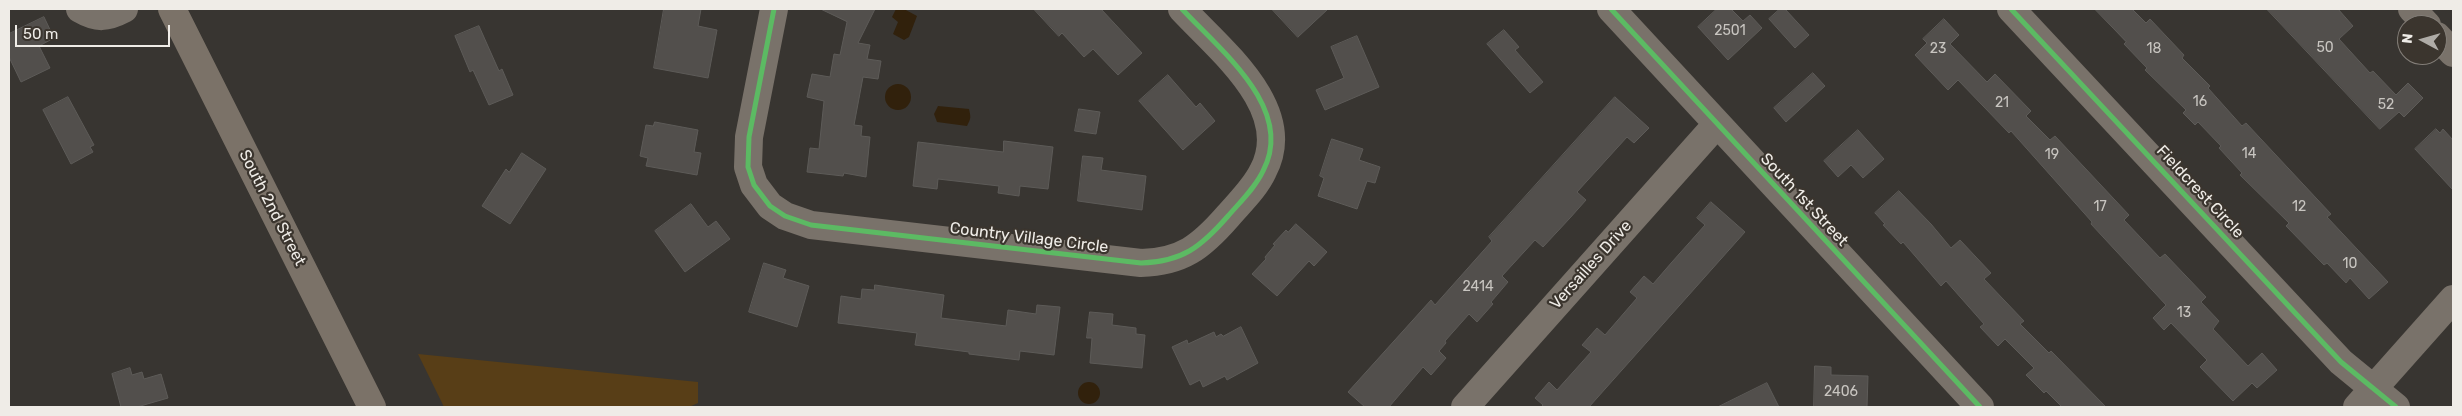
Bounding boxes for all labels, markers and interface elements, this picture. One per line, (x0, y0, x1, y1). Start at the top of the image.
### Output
scale bar (18, 15, 172, 47)
north arrow (2397, 15, 2447, 65)
house number: 2501 (1714, 23, 1746, 39)
text: 50 m (23, 25, 58, 43)
text: N (2399, 33, 2417, 44)
house number: 50 (2316, 40, 2334, 56)
house number: 23 (1930, 41, 1946, 57)
house number: 18 (2147, 41, 2161, 57)
house number: 16 (2193, 94, 2207, 110)
house number: 21 (1995, 95, 2009, 111)
house number: 52 (2378, 97, 2394, 113)
street label: Fieldcrest Circle (2152, 142, 2248, 242)
house number: 14 (2242, 146, 2256, 162)
street label: South 2nd Street (235, 147, 309, 269)
house number: 19 (2045, 147, 2059, 163)
street label: South 1st Street (1756, 150, 1852, 250)
house number: 17 (2093, 199, 2107, 215)
house number: 12 (2292, 199, 2306, 215)
street label: Versailles Drive (1546, 217, 1636, 313)
street label: Country Village Circle (949, 219, 1109, 257)
house number: 10 (2343, 256, 2357, 272)
house number: 2414 (1462, 279, 1494, 295)
house number: 13 (2177, 305, 2191, 321)
house number: 2406 (1824, 384, 1858, 400)

